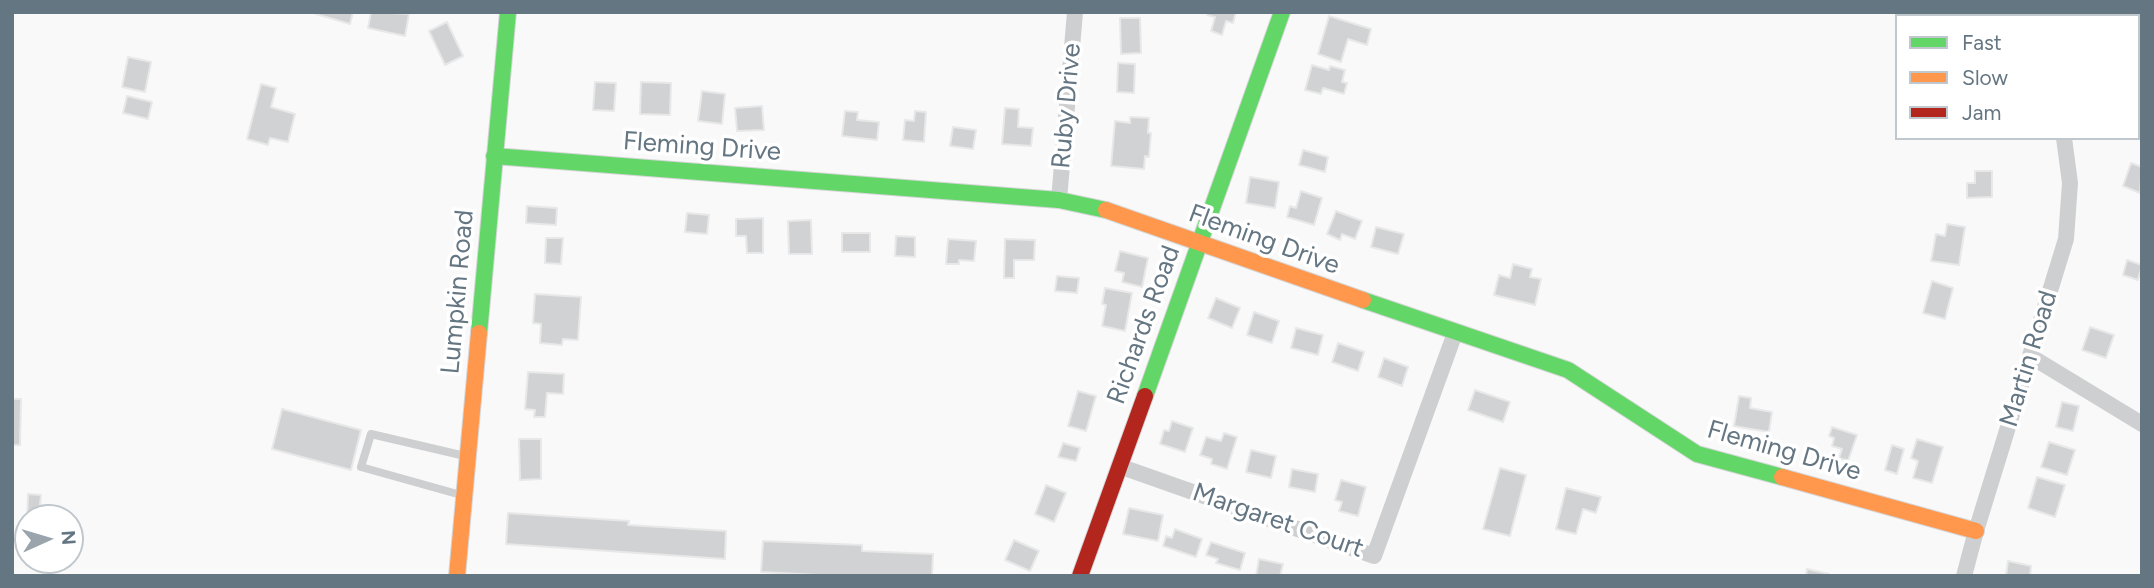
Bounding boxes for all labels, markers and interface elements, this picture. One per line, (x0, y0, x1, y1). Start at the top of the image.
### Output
legend (1895, 14, 2140, 140)
text: Fast (1962, 30, 2002, 55)
street label: Ruby Drive (1046, 42, 1088, 170)
text: Slow (1962, 65, 2008, 90)
text: Jam (1962, 100, 2001, 125)
street label: Fleming Drive (622, 126, 782, 168)
street label: Fleming Drive (1184, 198, 1344, 282)
street label: Lumpkin Road (435, 208, 481, 376)
street label: Richards Road (1101, 241, 1187, 409)
street label: Martin Road (1994, 287, 2064, 431)
street label: Fleming Drive (1704, 414, 1864, 488)
street label: Margaret Court (1188, 477, 1368, 565)
north arrow (14, 504, 84, 574)
text: N (56, 530, 80, 546)

